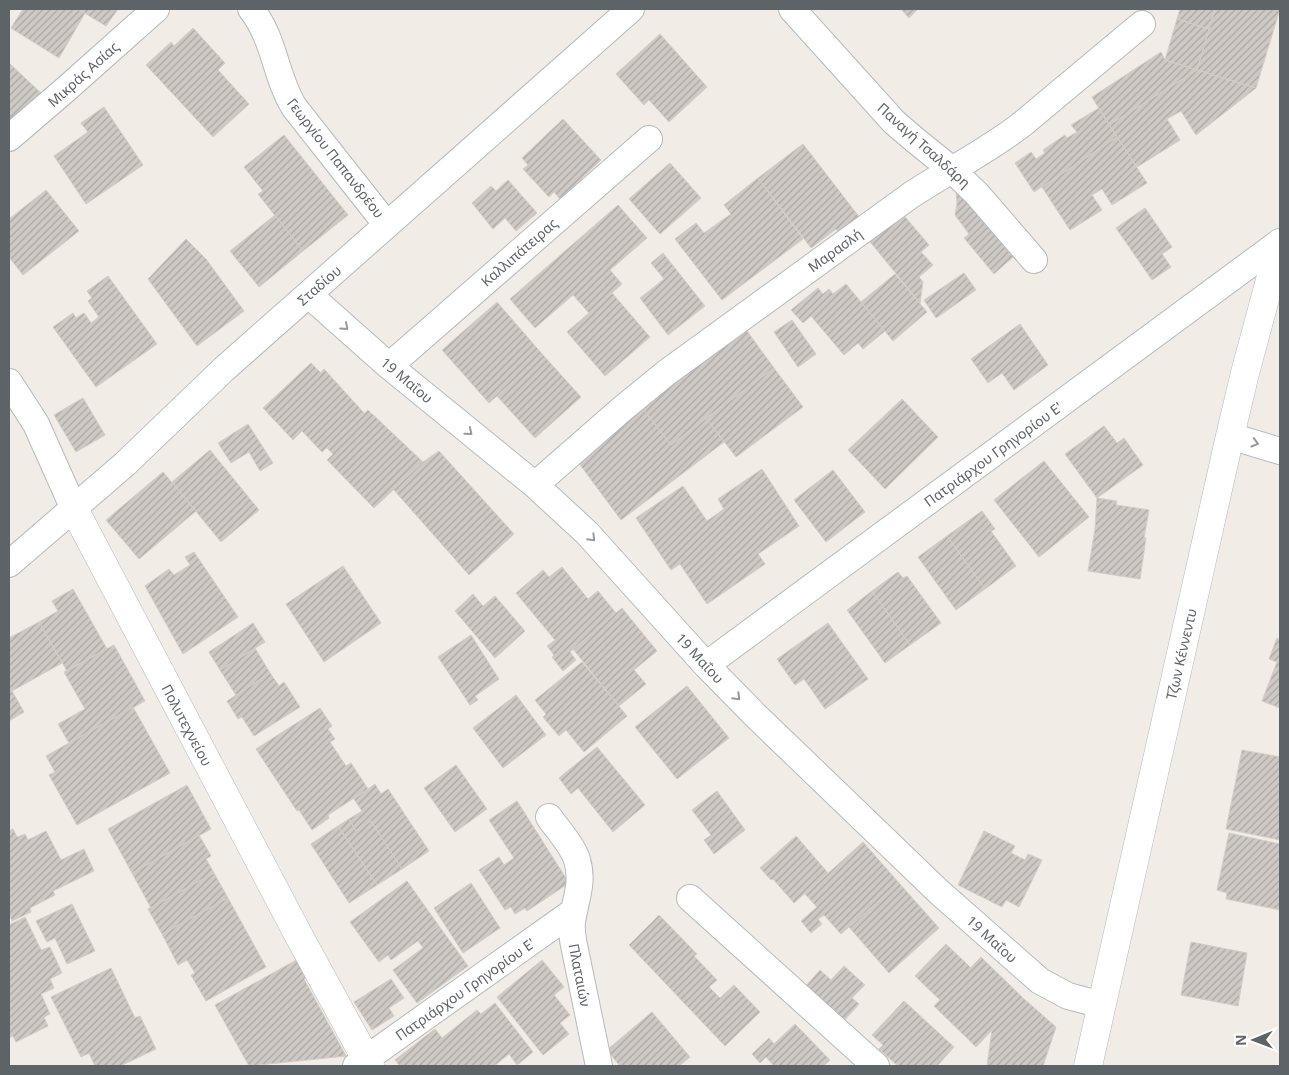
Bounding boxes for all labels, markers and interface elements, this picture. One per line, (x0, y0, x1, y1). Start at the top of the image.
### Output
street label: Μικράς Ασίας (43, 37, 123, 111)
street label: Γεωργίου Παπανδρέου (283, 94, 389, 222)
street label: Παναγή Τσαλδάρη (873, 98, 975, 192)
street label: Καλλιπάτειρας (477, 213, 561, 290)
street label: Μαρασλή (804, 224, 866, 276)
street label: Σταδίου (293, 261, 345, 309)
one-way arrow (339, 321, 348, 330)
street label: 19 Μαΐου (377, 353, 437, 407)
street label: Πατριάρχου Γρηγορίου Ε' (920, 397, 1066, 511)
one-way arrow (464, 426, 473, 435)
one-way arrow (1251, 438, 1259, 448)
one-way arrow (586, 532, 595, 541)
street label: Τζων Κέννεντυ (1161, 606, 1201, 702)
street label: 19 Μαΐου (672, 629, 728, 687)
street label: Πολυτεχνείου (157, 681, 217, 769)
one-way arrow (731, 691, 740, 700)
street label: 19 Μαΐου (962, 911, 1022, 967)
street label: Πατριάρχου Γρηγορίου Ε' (391, 933, 539, 1045)
street label: Πλαταιών (565, 942, 595, 1008)
north arrow (1229, 1015, 1279, 1065)
text: N (1231, 1034, 1250, 1046)

